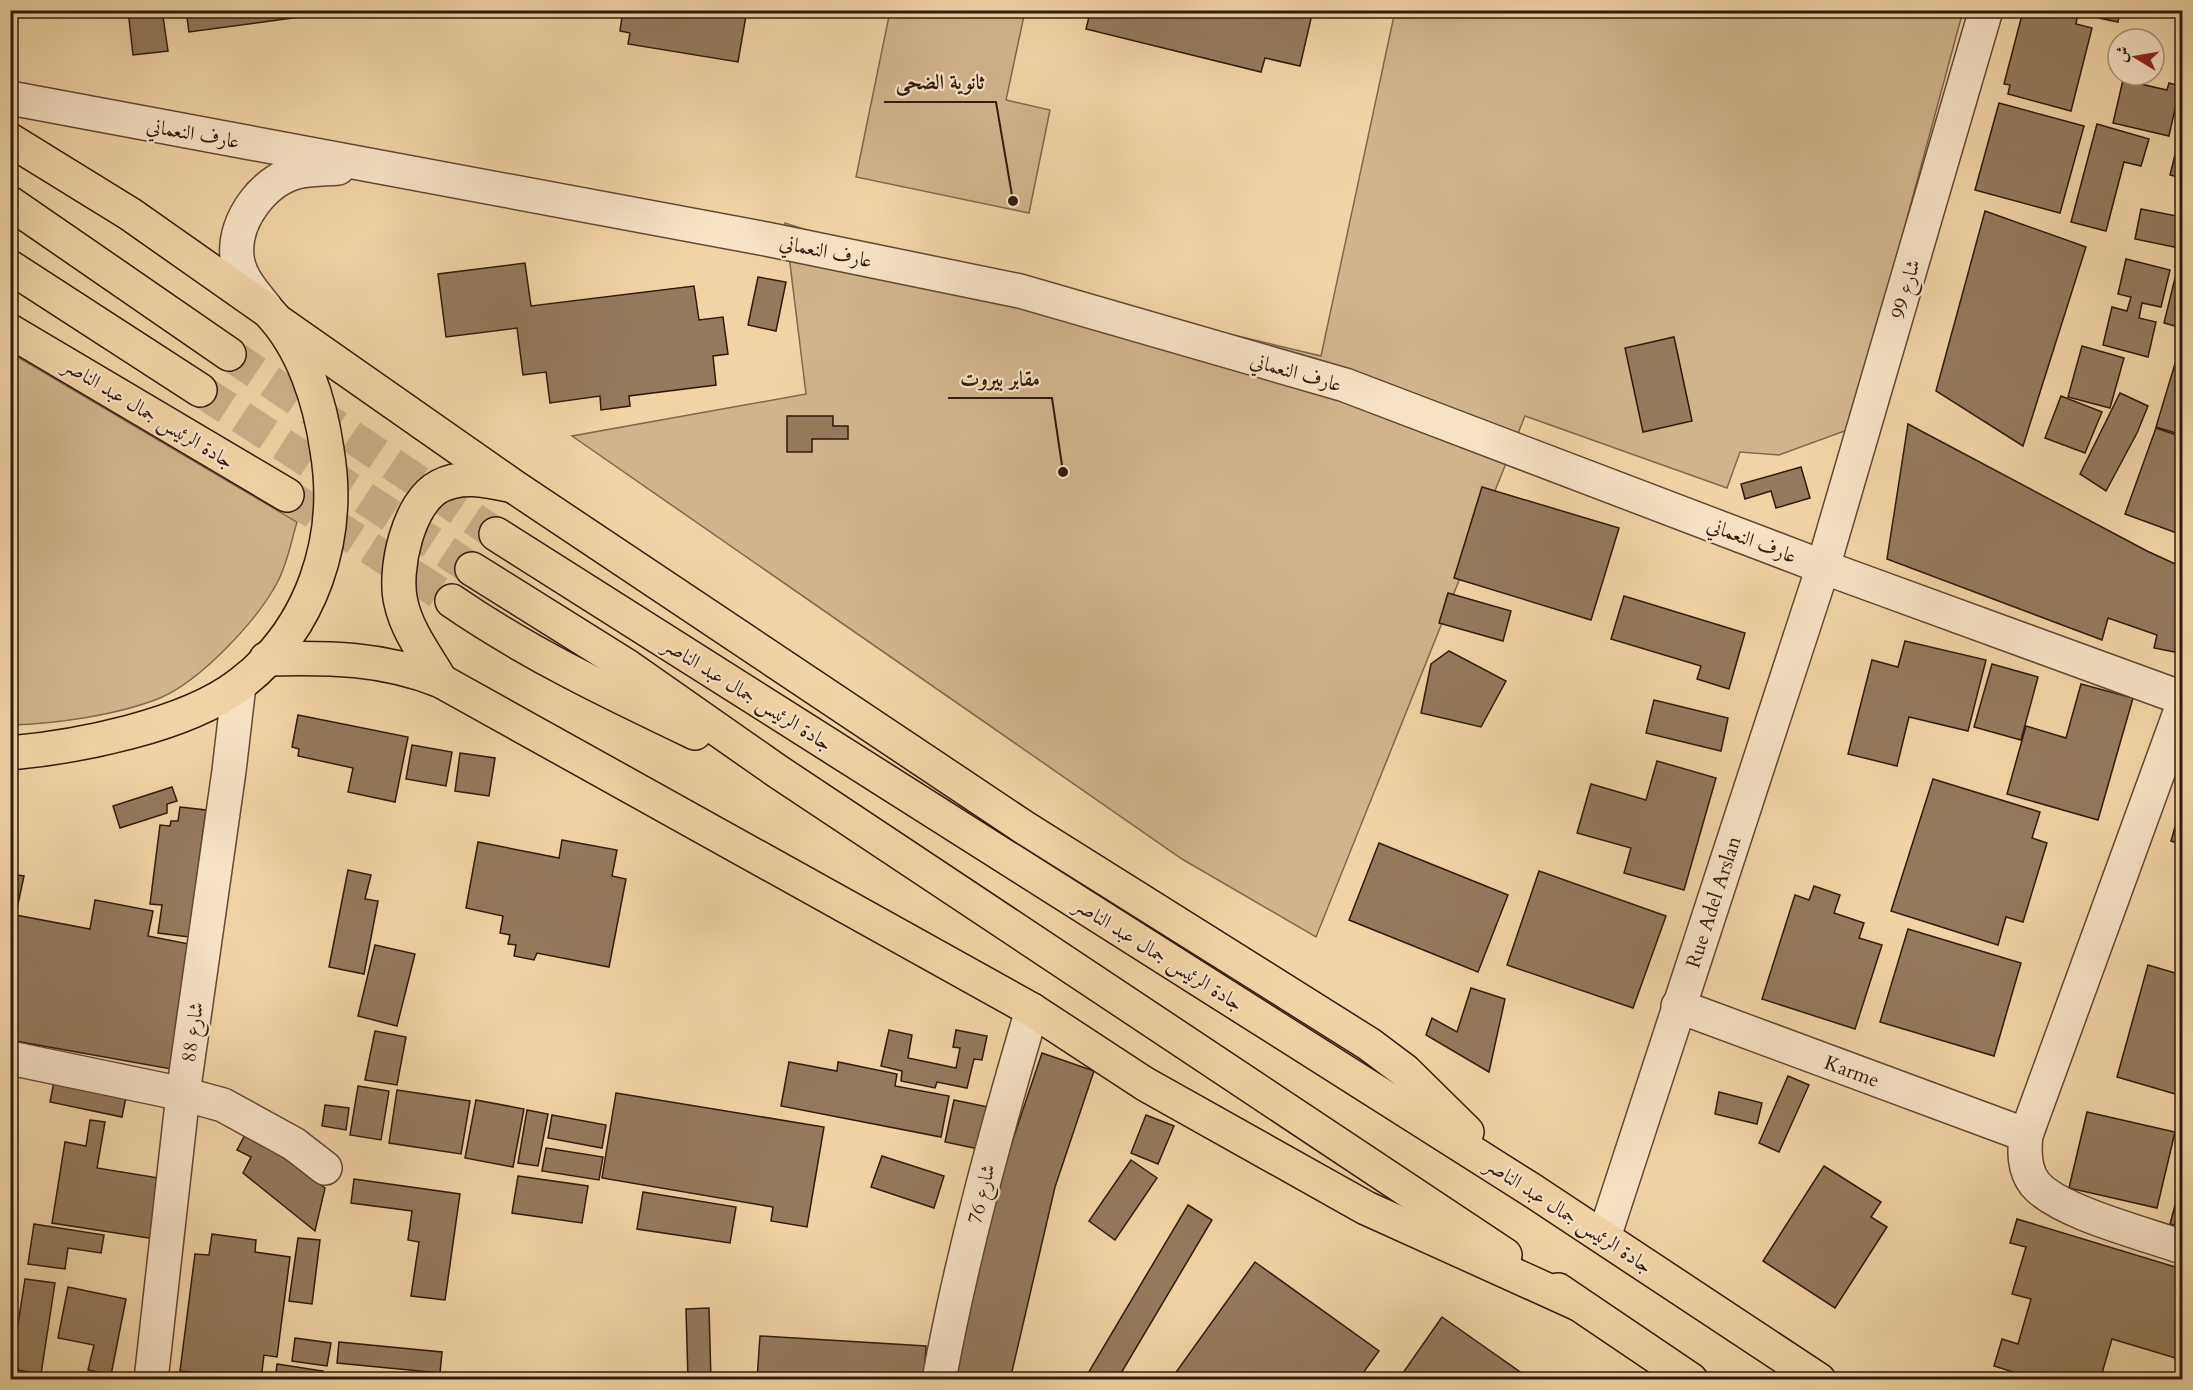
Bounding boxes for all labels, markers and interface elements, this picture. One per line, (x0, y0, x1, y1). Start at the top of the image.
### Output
north arrow (2106, 27, 2166, 87)
text: ش (2110, 44, 2135, 64)
callout: ثانوية الضحى (884, 63, 996, 102)
text: ثانوية الضحى (896, 68, 985, 97)
street label: عارف النعماني (144, 112, 242, 157)
street label: عارف النعماني (777, 229, 875, 276)
street label: شارع 99 (1884, 256, 1931, 323)
street label: عارف النعماني (1246, 347, 1345, 400)
street label: جادة الرئيس جمال عبد الناصر (57, 351, 239, 475)
callout: مقابر بيروت (948, 359, 1052, 398)
text: مقابر بيروت (960, 365, 1040, 394)
street label: عارف النعماني (1702, 511, 1801, 572)
street label: جادة الرئيس جمال عبد الناصر (656, 630, 837, 757)
street label: Rue Adel Arslan (1679, 832, 1748, 971)
street label: جادة الرئيس جمال عبد الناصر (1067, 890, 1248, 1017)
street label: شارع 88 (175, 1000, 214, 1065)
street label: Karme (1821, 1049, 1883, 1094)
street label: جادة الرئيس جمال عبد الناصر (1478, 1150, 1658, 1280)
street label: شارع 76 (961, 1161, 1006, 1228)

